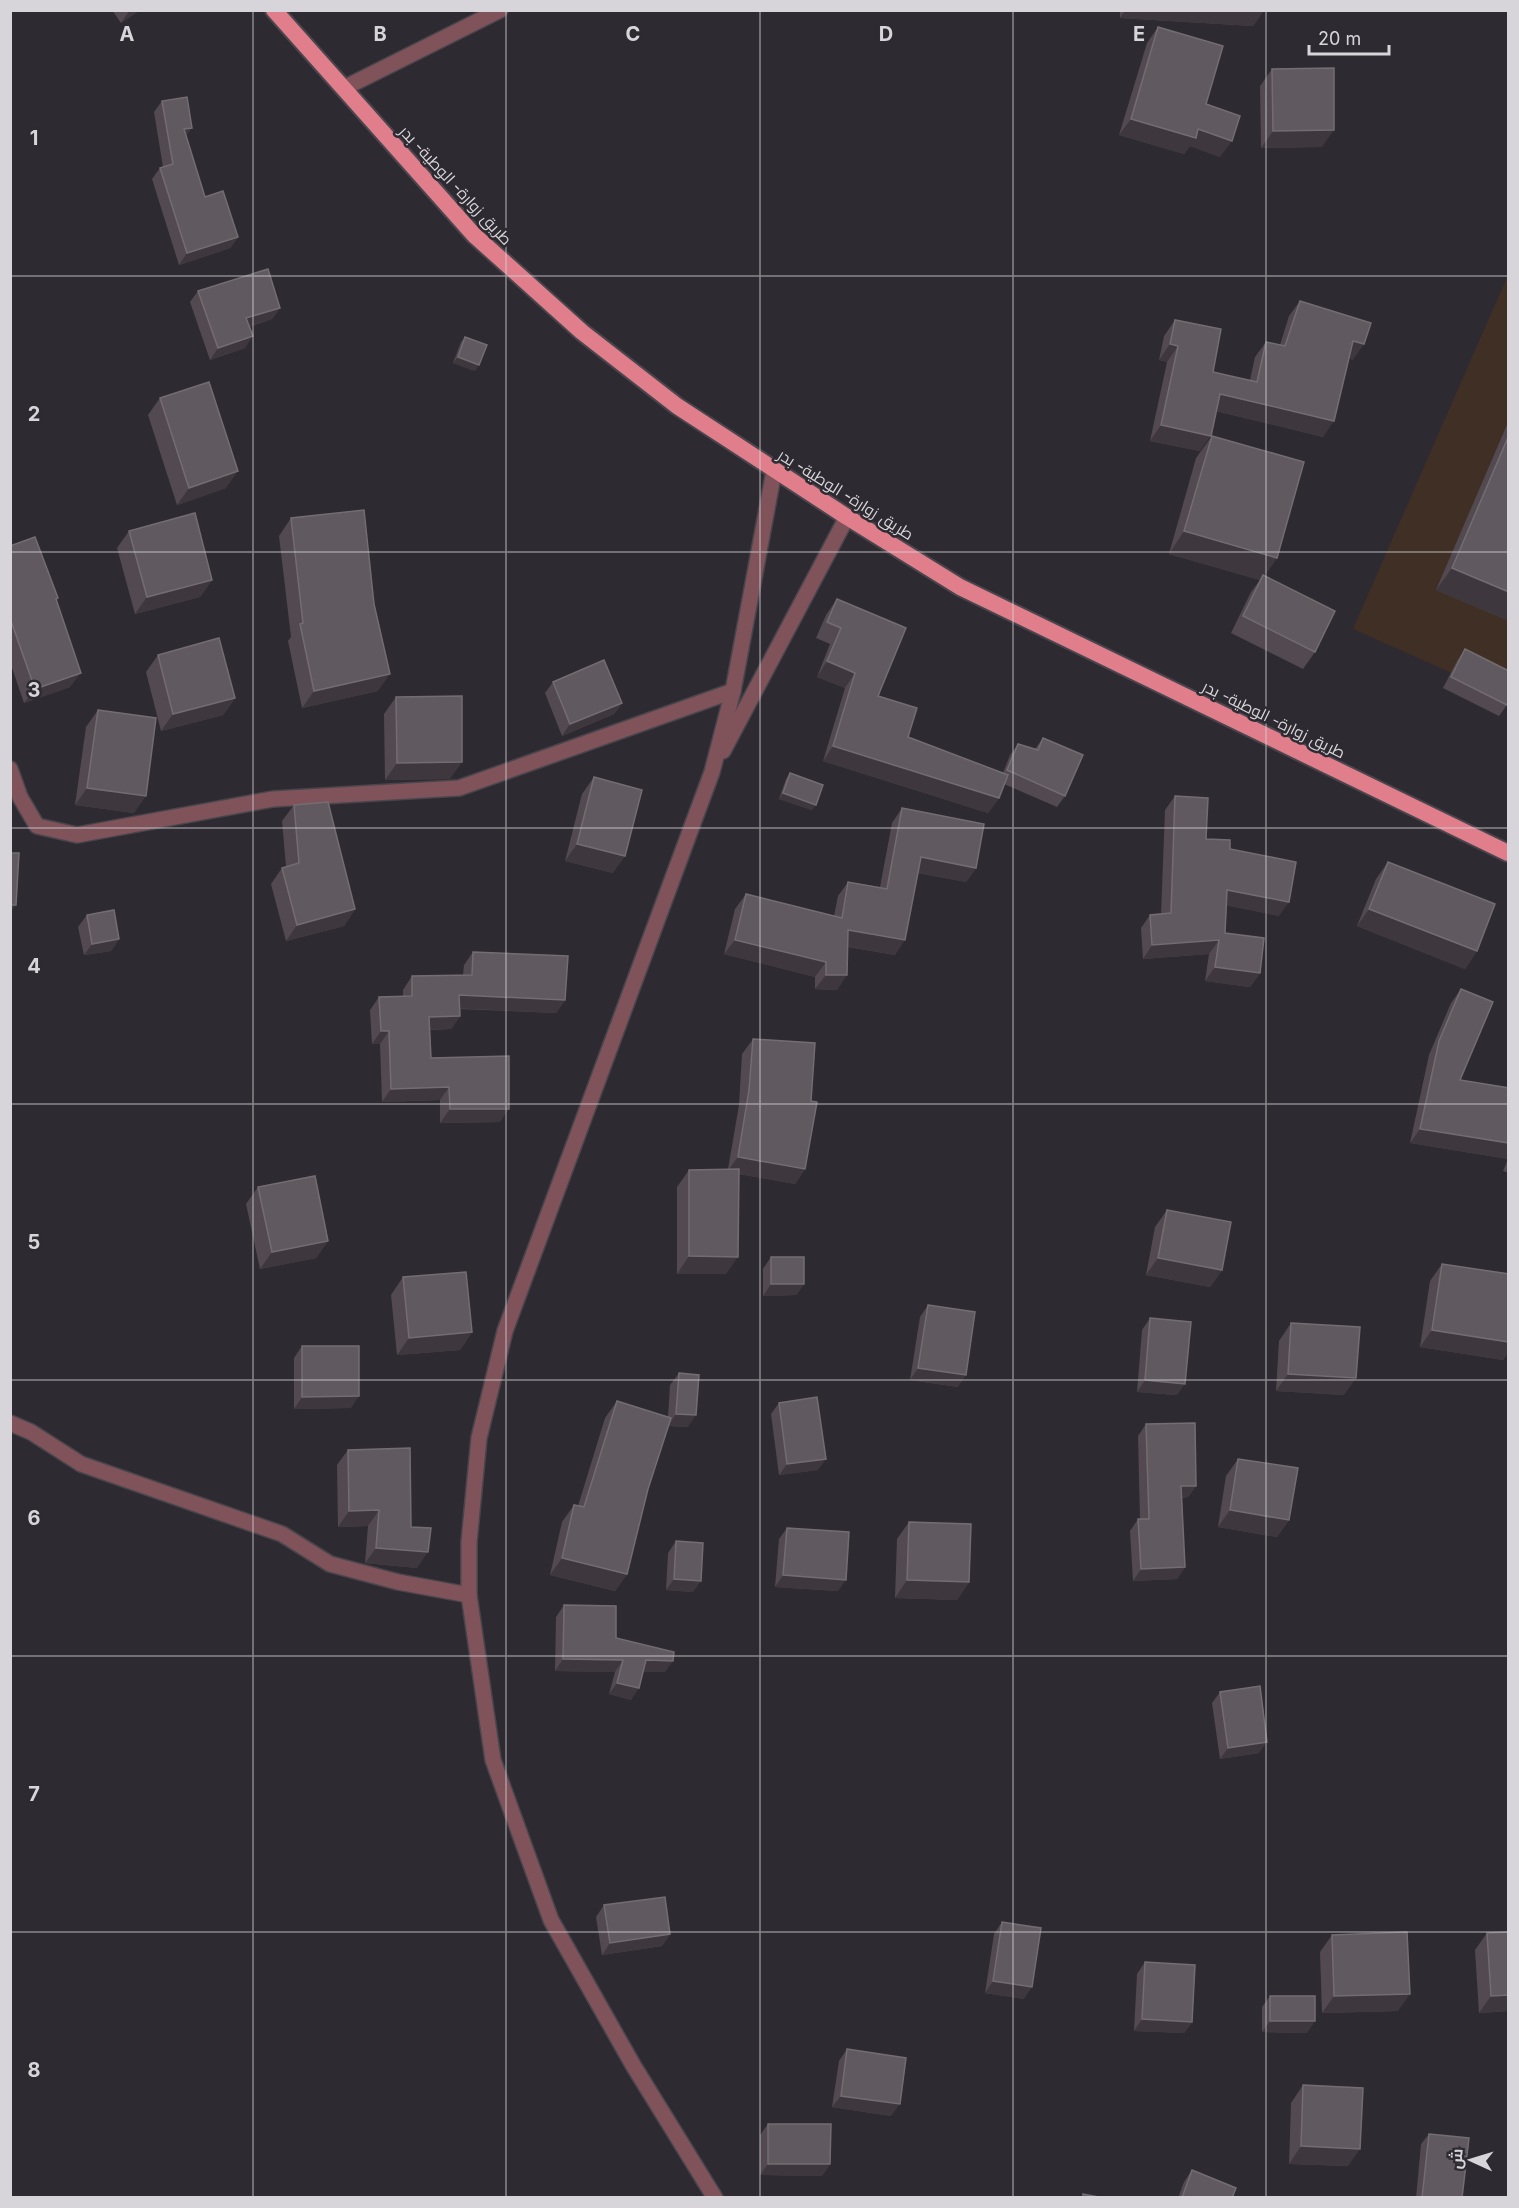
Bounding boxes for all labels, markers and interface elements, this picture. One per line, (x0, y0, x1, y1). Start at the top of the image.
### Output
scale bar (1309, 18, 1388, 56)
text: A (120, 22, 135, 46)
text: B (373, 22, 387, 46)
text: C (626, 22, 640, 46)
text: D (879, 22, 893, 46)
text: E (1133, 22, 1145, 46)
text: 20 m (1318, 28, 1361, 49)
street label: طريق زوارة- الوطية- بدر (394, 120, 517, 250)
text: 1 (30, 126, 38, 150)
text: 2 (28, 402, 40, 426)
street label: طريق زوارة- الوطية- بدر (773, 444, 918, 545)
street label: طريق زوارة- الوطية- بدر (1198, 675, 1349, 763)
text: 3 (28, 678, 40, 702)
text: 4 (27, 954, 41, 978)
text: 5 (28, 1230, 40, 1254)
text: 6 (28, 1506, 41, 1530)
text: 7 (28, 1782, 40, 1806)
text: 8 (27, 2058, 41, 2082)
north arrow (1441, 2130, 1501, 2190)
text: ش (1445, 2148, 1467, 2170)

